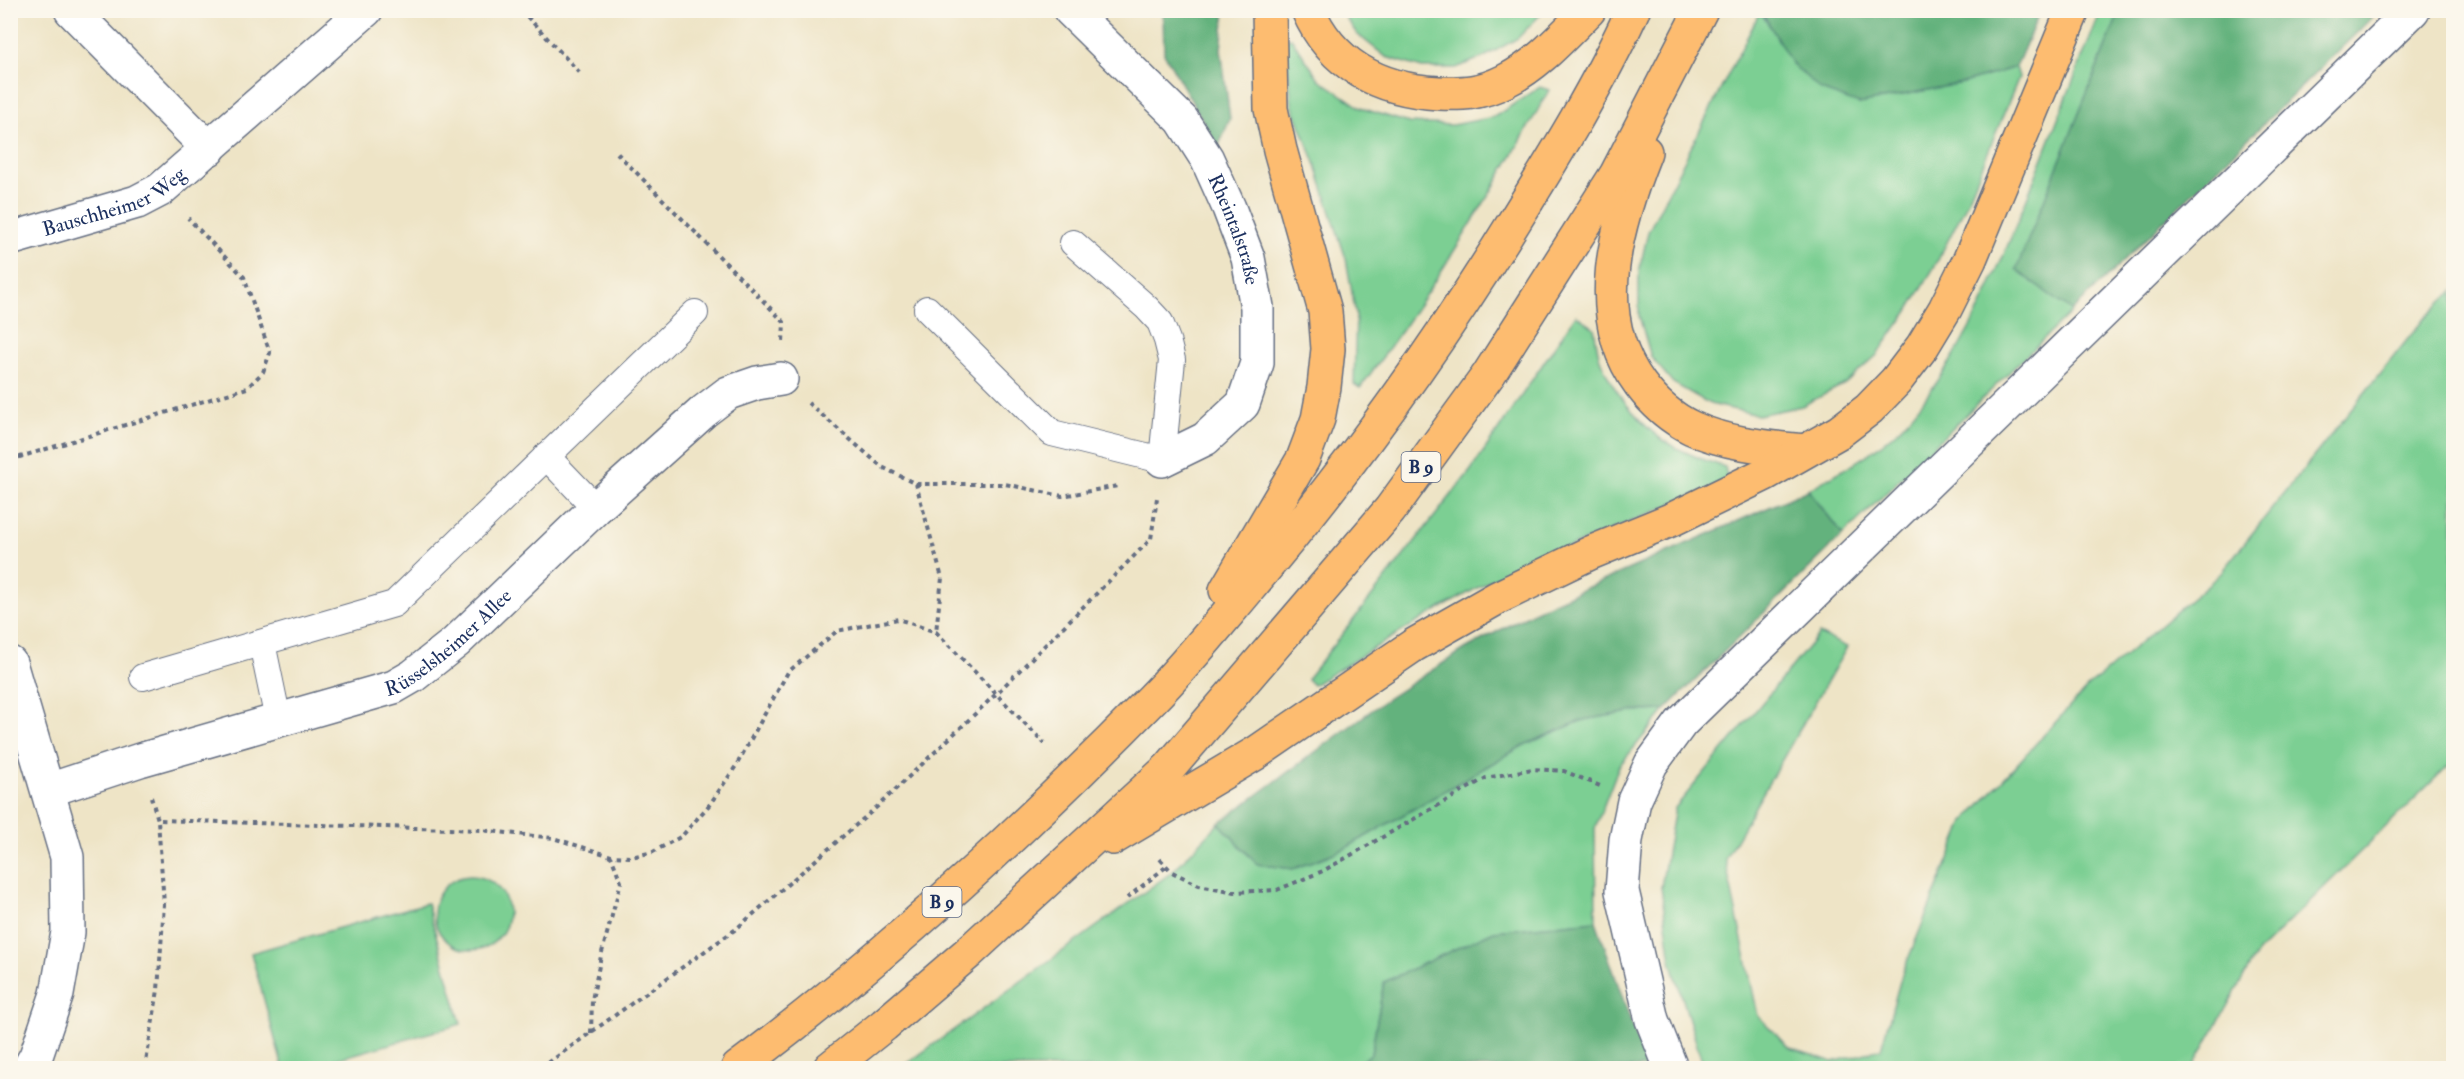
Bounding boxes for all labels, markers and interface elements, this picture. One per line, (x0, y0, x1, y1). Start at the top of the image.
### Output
street label: Bauschheimer Weg (39, 161, 192, 242)
street label: Rheintalstraße (1202, 170, 1265, 287)
road number: B 9 (1402, 452, 1440, 482)
street label: Rüsselsheimer Allee (382, 584, 517, 702)
road number: B 9 (922, 887, 962, 917)

